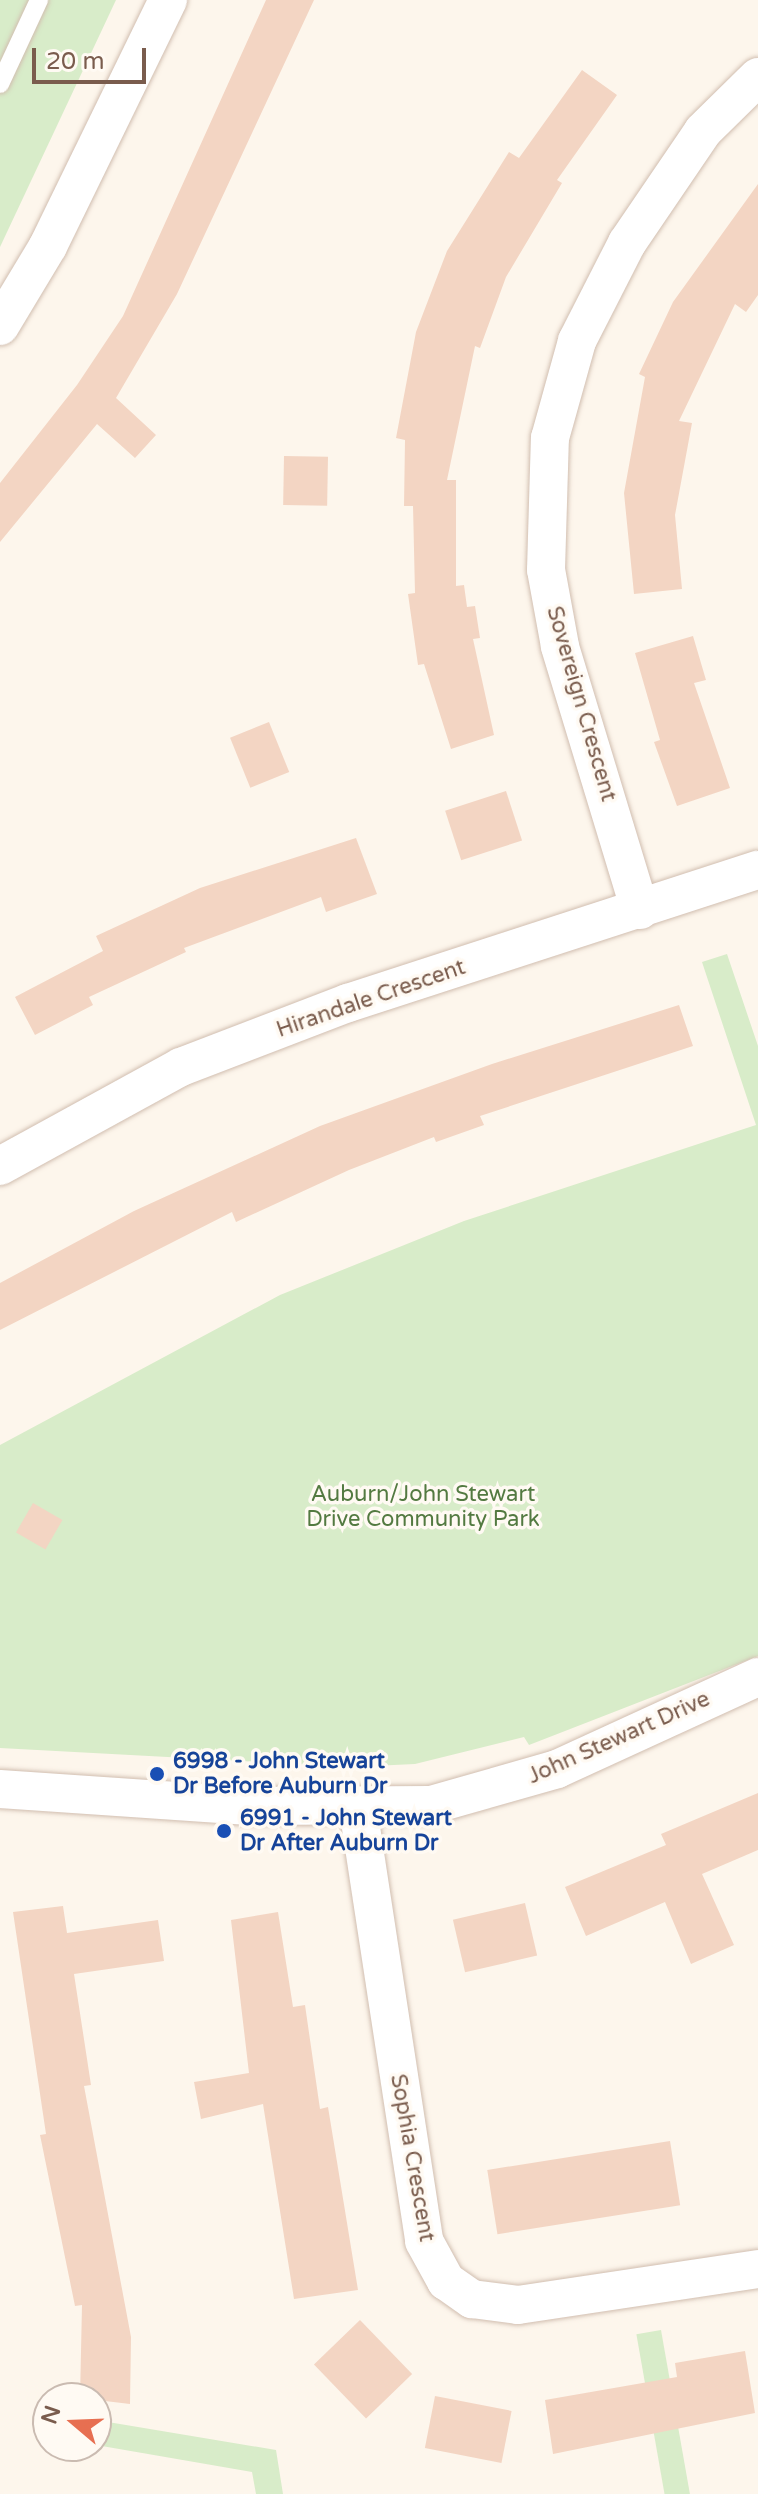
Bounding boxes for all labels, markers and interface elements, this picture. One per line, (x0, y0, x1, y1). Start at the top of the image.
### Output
scale bar (36, 32, 150, 82)
text: 20 m (46, 47, 104, 76)
street label: Sovereign Crescent (541, 603, 621, 805)
street label: Hirandale Crescent (273, 954, 469, 1044)
park label: Auburn/John Stewart Drive Community Park (306, 1481, 540, 1532)
street label: John Stewart Drive (524, 1686, 714, 1790)
place label: 6998 - John Stewart Dr Before Auburn Dr (173, 1748, 388, 1800)
marker: 6998 - John Stewart Dr Before Auburn Dr (148, 1765, 166, 1783)
place label: 6991 - John Stewart Dr After Auburn Dr (240, 1805, 452, 1856)
marker: 6991 - John Stewart Dr After Auburn Dr (215, 1822, 233, 1840)
street label: Sophia Crescent (384, 2072, 440, 2244)
north arrow (32, 2382, 112, 2462)
text: N (36, 2402, 66, 2427)

